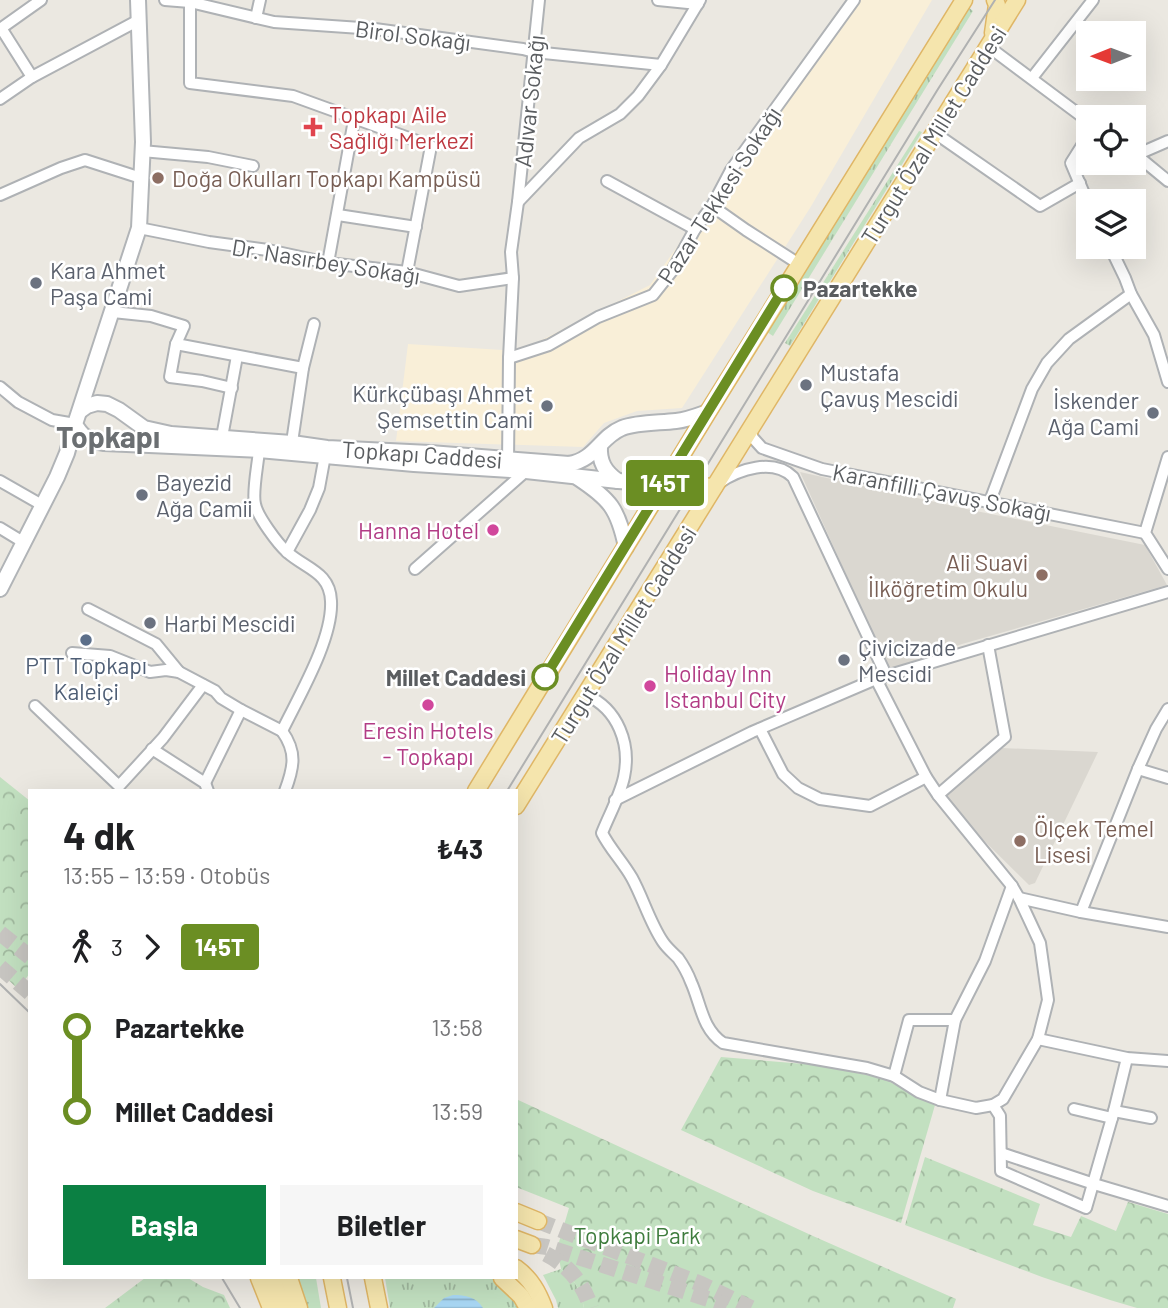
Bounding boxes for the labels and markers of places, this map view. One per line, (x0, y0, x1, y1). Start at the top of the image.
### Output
place label: Topkapı Aile Sağlığı Merkezi (329, 100, 474, 154)
marker: Topkapı Aile Sağlığı Merkezi (303, 117, 323, 137)
place label: Doğa Okulları Topkapı Kampüsü (172, 164, 481, 192)
marker: Doğa Okulları Topkapı Kampüsü (150, 170, 166, 186)
place label: Kara Ahmet Paşa Cami (50, 256, 166, 310)
place label: Pazartekke (803, 274, 918, 302)
marker: Kara Ahmet Paşa Cami (28, 275, 44, 291)
marker: Pazartekke (771, 275, 797, 301)
place label: Mustafa Çavuş Mescidi (820, 358, 958, 412)
marker: Mustafa Çavuş Mescidi (798, 377, 814, 393)
place label: Kürkçübaşı Ahmet Şemsettin Cami (352, 379, 533, 433)
place label: İskender Ağa Cami (1047, 386, 1140, 440)
marker: Kürkçübaşı Ahmet Şemsettin Cami (539, 398, 555, 414)
marker: İskender Ağa Cami (1145, 405, 1161, 421)
place label: Bayezid Ağa Camii (156, 468, 252, 522)
marker: Bayezid Ağa Camii (134, 487, 150, 503)
place label: Hanna Hotel (358, 516, 479, 544)
marker: Hanna Hotel (485, 522, 501, 538)
place label: Ali Suavi İlköğretim Okulu (868, 548, 1028, 602)
marker: Ali Suavi İlköğretim Okulu (1034, 567, 1050, 583)
place label: Harbi Mescidi (164, 609, 295, 637)
marker: Harbi Mescidi (142, 615, 158, 631)
marker: PTT Topkapı Kaleiçi (78, 632, 94, 648)
place label: Çivicizade Mescidi (858, 633, 956, 687)
place label: PTT Topkapı Kaleiçi (25, 651, 147, 705)
marker: Çivicizade Mescidi (836, 652, 852, 668)
place label: Holiday Inn Istanbul City (664, 659, 786, 713)
place label: Millet Caddesi (386, 663, 526, 691)
marker: Millet Caddesi (532, 664, 558, 690)
marker: Holiday Inn Istanbul City (642, 678, 658, 694)
marker: Eresin Hotels - Topkapı (420, 697, 436, 713)
place label: Eresin Hotels - Topkapı (362, 716, 494, 770)
place label: Ölçek Temel Lisesi (1034, 814, 1154, 868)
marker: Ölçek Temel Lisesi (1012, 833, 1028, 849)

